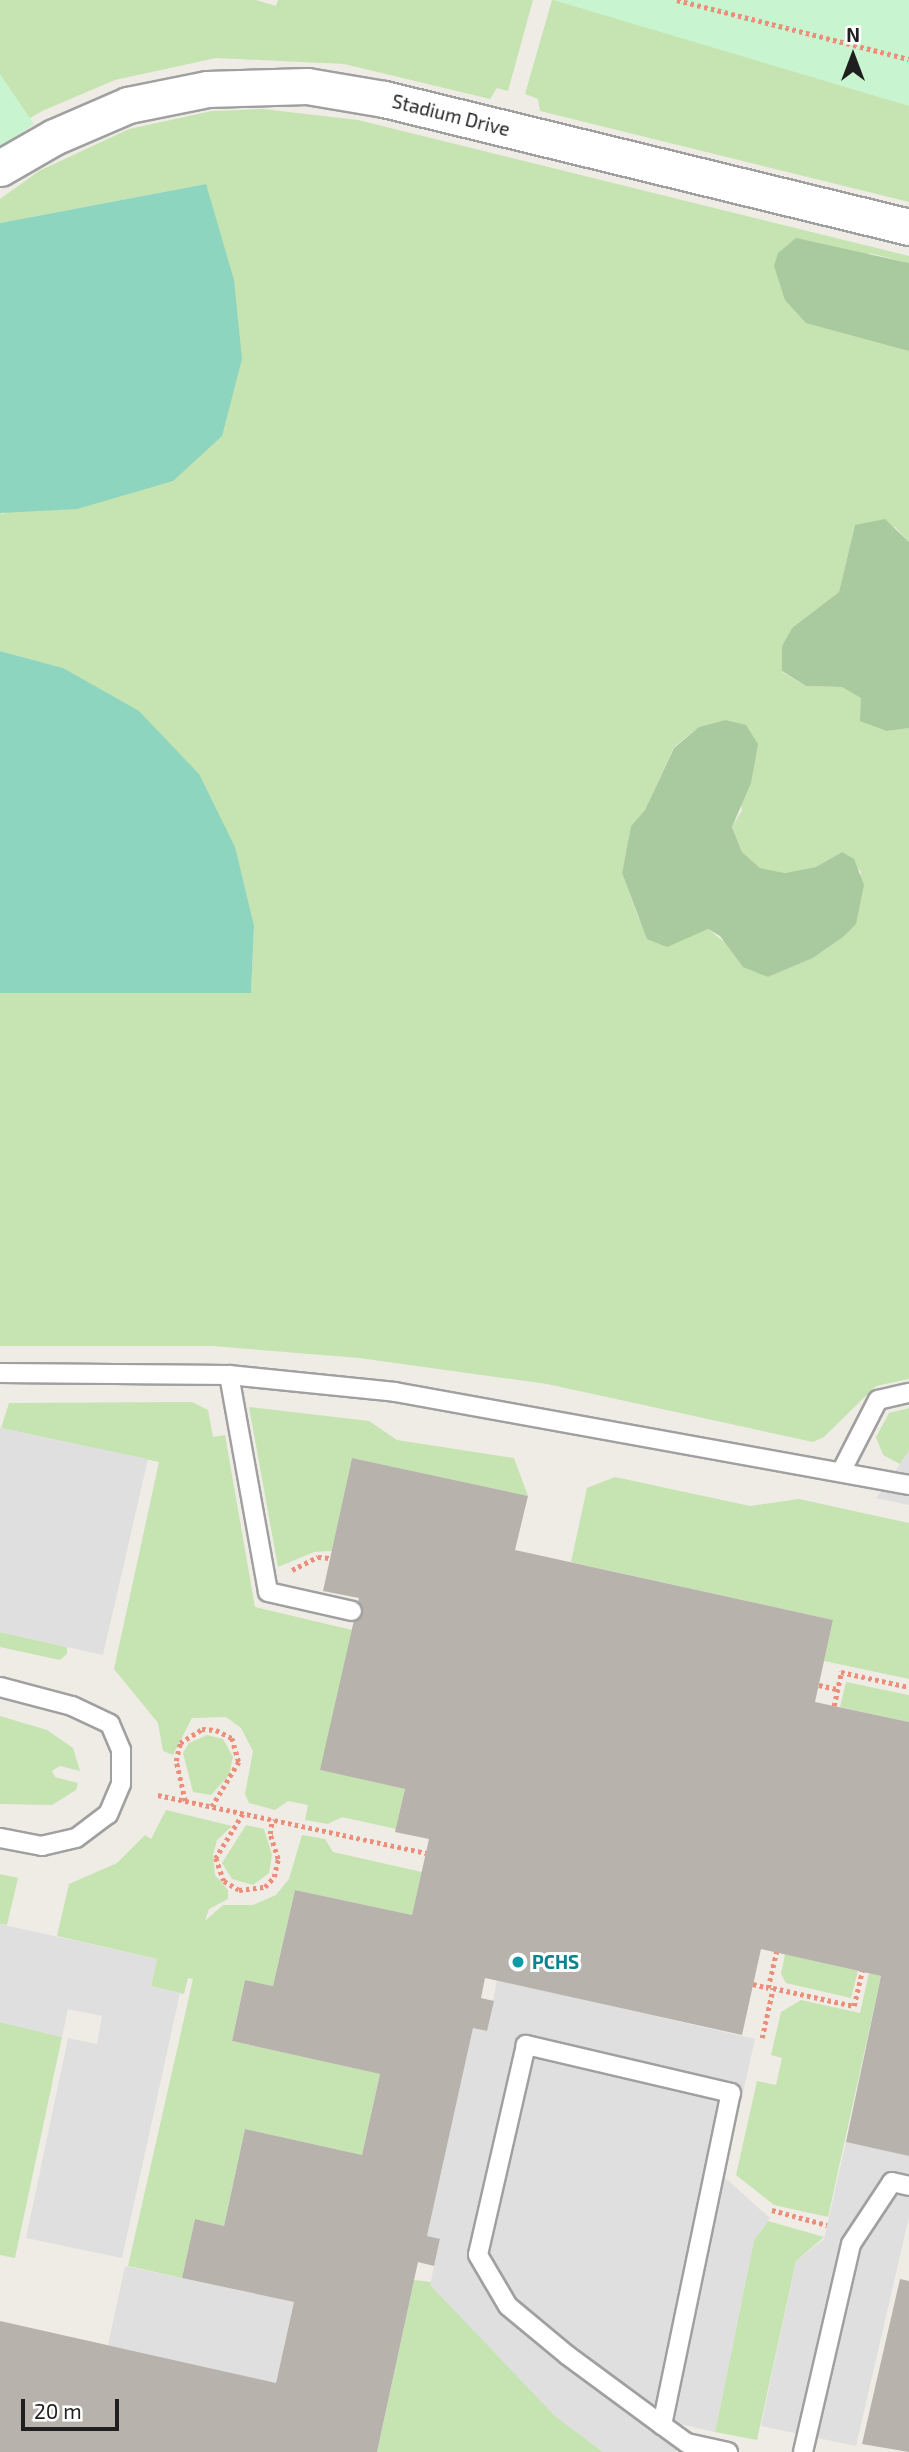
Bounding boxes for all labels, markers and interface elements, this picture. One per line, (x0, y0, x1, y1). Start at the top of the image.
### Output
north arrow (818, 21, 888, 91)
text: N (846, 23, 860, 46)
street label: Stadium Drive (390, 89, 512, 141)
place label: PCHS (532, 1951, 579, 1973)
marker: PCHS (510, 1954, 526, 1970)
scale bar (24, 2386, 122, 2430)
text: 20 m (34, 2398, 82, 2423)

